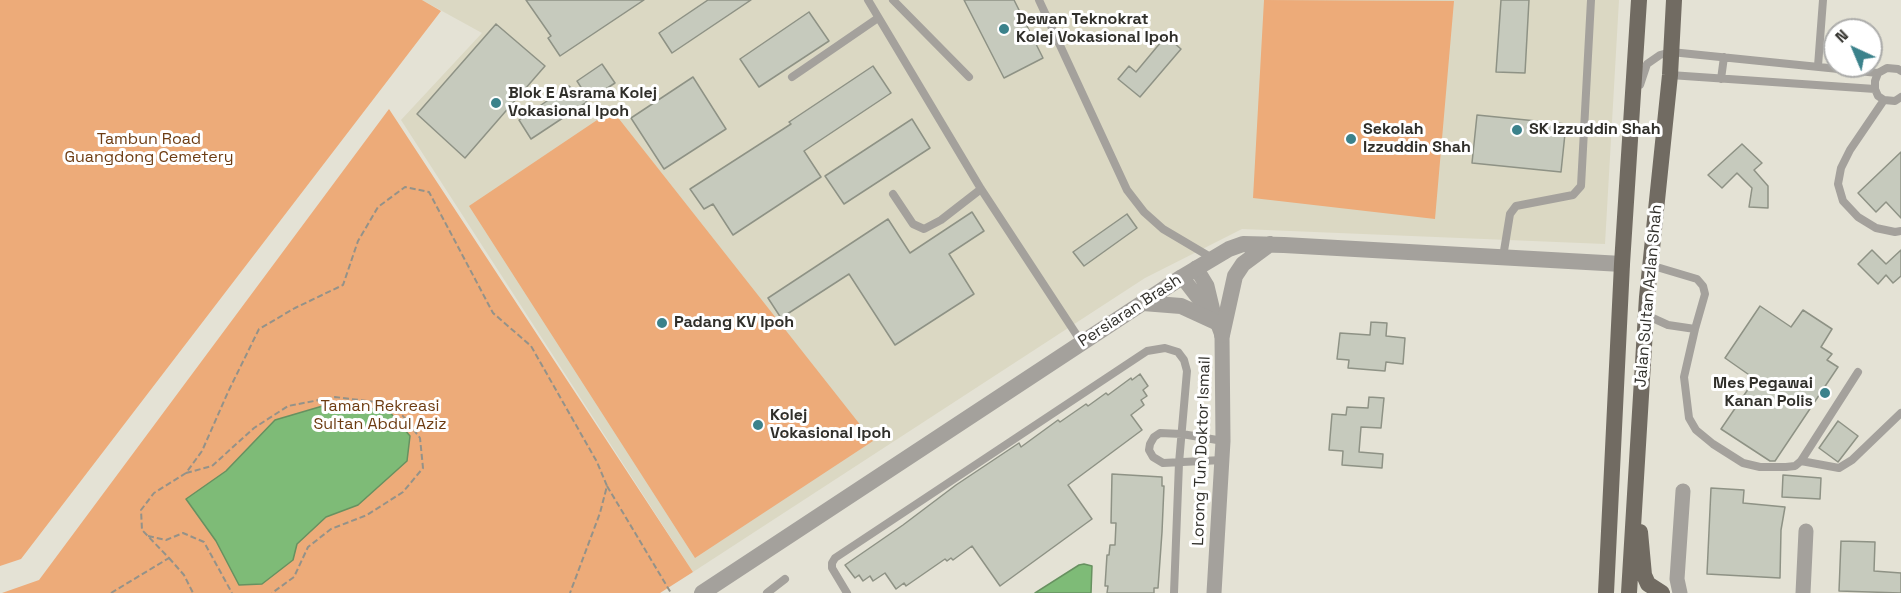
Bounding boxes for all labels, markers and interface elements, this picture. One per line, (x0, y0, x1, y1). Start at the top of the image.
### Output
place label: Dewan Teknokrat Kolej Vokasional Ipoh (1016, 10, 1179, 48)
north arrow (1823, 18, 1883, 78)
marker: Dewan Teknokrat Kolej Vokasional Ipoh (997, 22, 1011, 36)
text: N (1830, 25, 1853, 47)
place label: Blok E Asrama Kolej Vokasional Ipoh (508, 84, 657, 122)
marker: Blok E Asrama Kolej Vokasional Ipoh (489, 96, 503, 110)
place label: Sekolah Izzuddin Shah (1363, 120, 1471, 158)
place label: SK Izzuddin Shah (1529, 120, 1661, 140)
marker: SK Izzuddin Shah (1510, 123, 1524, 137)
park label: Tambun Road Guangdong Cemetery (64, 130, 234, 168)
marker: Sekolah Izzuddin Shah (1344, 132, 1358, 146)
street label: Jalan Sultan Azlan Shah (1631, 204, 1667, 388)
street label: Persiaran Brash (1075, 271, 1185, 351)
place label: Padang KV Ipoh (674, 313, 794, 333)
marker: Padang KV Ipoh (655, 316, 669, 330)
street label: Lorong Tun Doktor Ismail (1189, 356, 1215, 546)
place label: Mes Pegawai Kanan Polis (1713, 374, 1813, 412)
marker: Mes Pegawai Kanan Polis (1818, 386, 1832, 400)
park label: Taman Rekreasi Sultan Abdul Aziz (313, 397, 447, 435)
place label: Kolej Vokasional Ipoh (770, 406, 891, 444)
marker: Kolej Vokasional Ipoh (751, 418, 765, 432)

